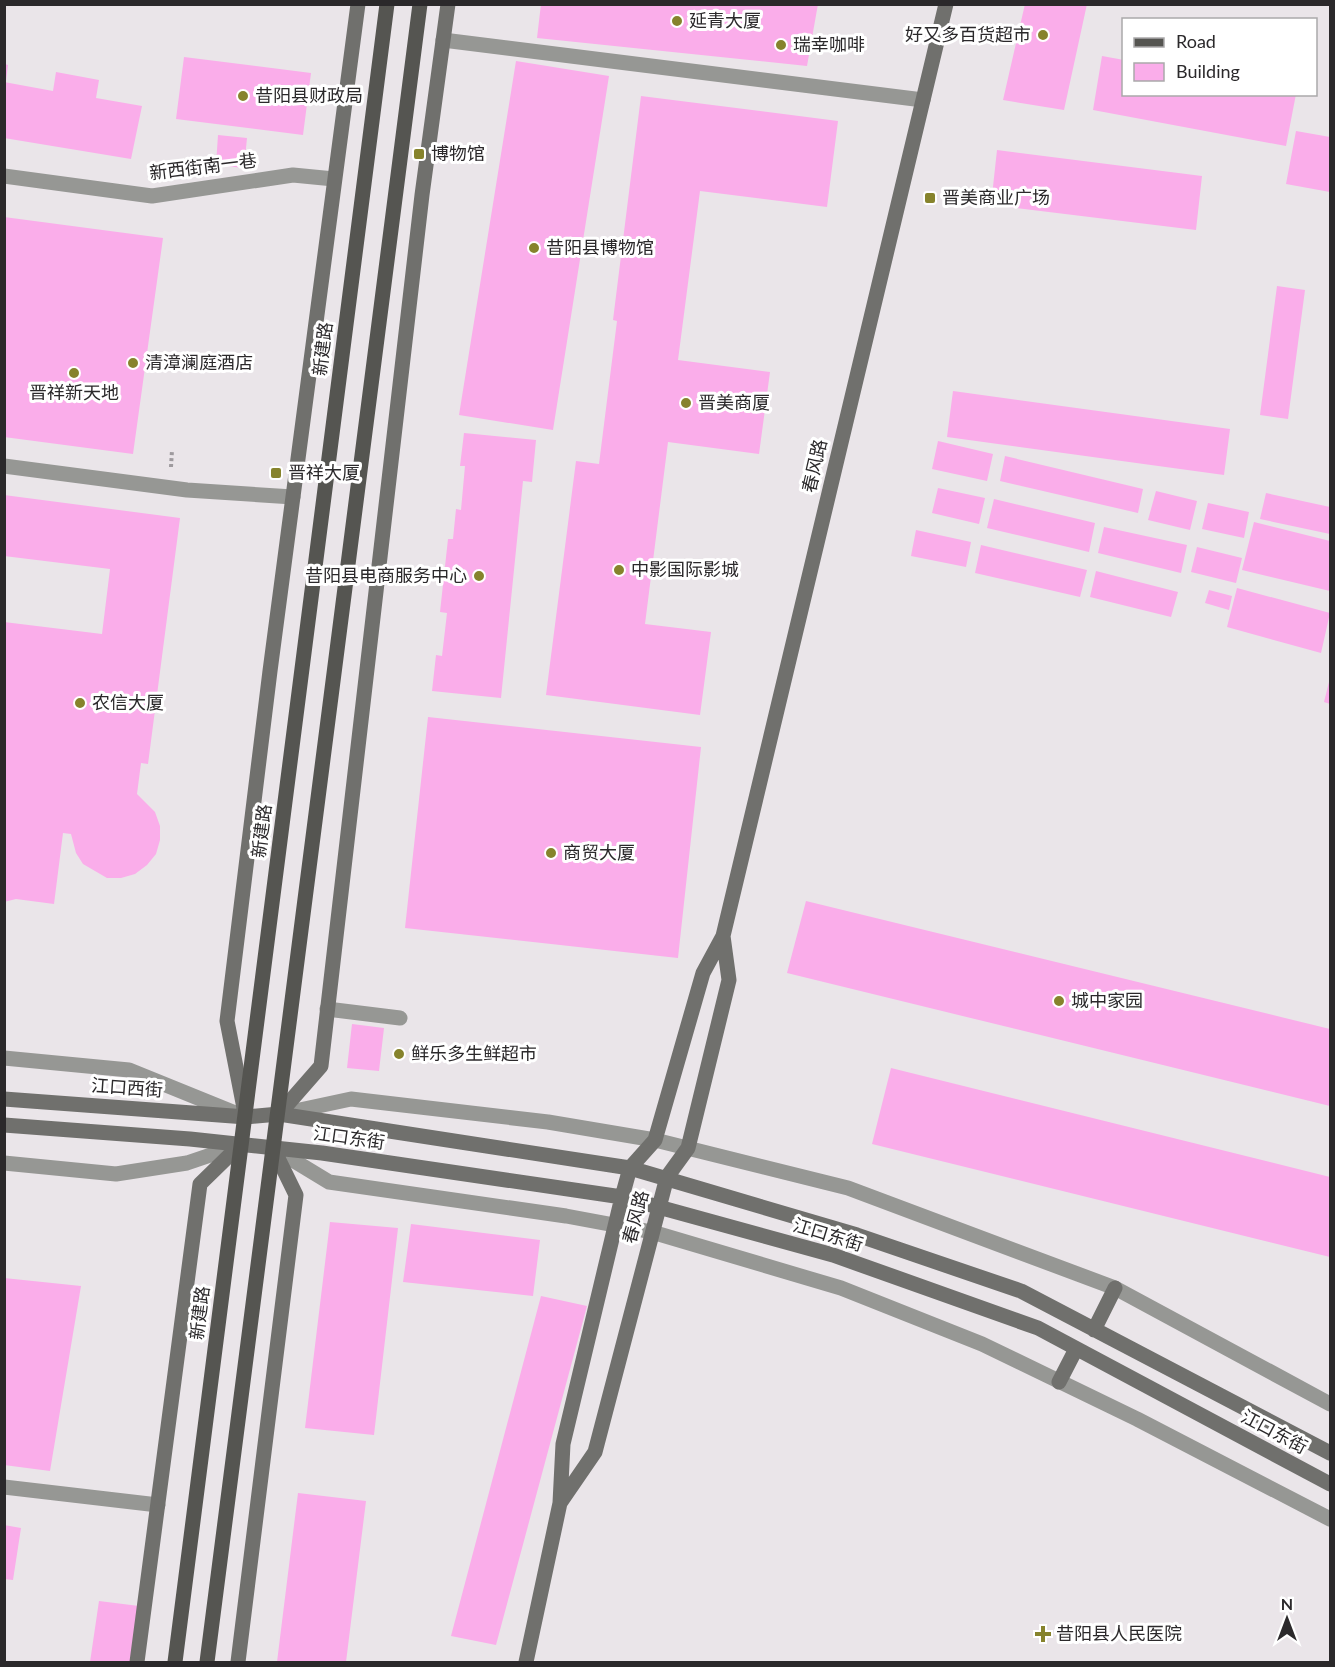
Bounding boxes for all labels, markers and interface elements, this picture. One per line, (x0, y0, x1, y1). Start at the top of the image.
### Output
place label: 延青大厦 (689, 9, 761, 31)
marker: 延青大厦 (670, 14, 684, 28)
legend (1122, 18, 1317, 96)
place label: 好又多百货超市 (905, 23, 1031, 45)
marker: 好又多百货超市 (1036, 28, 1050, 42)
text: Road (1176, 30, 1216, 52)
place label: 瑞幸咖啡 (793, 33, 865, 55)
marker: 瑞幸咖啡 (774, 38, 788, 52)
text: Building (1176, 60, 1240, 82)
place label: 昔阳县财政局 (255, 84, 363, 106)
marker: 昔阳县财政局 (236, 89, 250, 103)
place label: 博物馆 (431, 142, 485, 164)
marker: 博物馆 (412, 147, 426, 161)
street label: 新西街南一巷 (148, 149, 258, 184)
place label: 晋美商业广场 (942, 186, 1050, 208)
marker: 晋美商业广场 (923, 191, 937, 205)
place label: 昔阳县博物馆 (546, 236, 654, 258)
marker: 昔阳县博物馆 (527, 241, 541, 255)
street label: 新建路 (308, 321, 336, 377)
place label: 清漳澜庭酒店 (145, 351, 253, 373)
marker: 清漳澜庭酒店 (126, 356, 140, 370)
marker: 晋祥新天地 (67, 366, 81, 380)
place label: 晋祥新天地 (29, 381, 119, 403)
place label: 晋美商厦 (698, 391, 770, 413)
marker: 晋美商厦 (679, 396, 693, 410)
street label: 春风路 (797, 437, 831, 495)
place label: 晋祥大厦 (288, 461, 360, 483)
marker: 晋祥大厦 (269, 466, 283, 480)
place label: 中影国际影城 (631, 558, 739, 580)
marker: 中影国际影城 (612, 563, 626, 577)
place label: 昔阳县电商服务中心 (305, 564, 467, 586)
marker: 昔阳县电商服务中心 (472, 569, 486, 583)
place label: 农信大厦 (92, 691, 164, 713)
marker: 农信大厦 (73, 696, 87, 710)
street label: 新建路 (247, 803, 275, 859)
place label: 商贸大厦 (563, 841, 635, 863)
marker: 商贸大厦 (544, 846, 558, 860)
place label: 城中家园 (1071, 989, 1143, 1011)
marker: 城中家园 (1052, 994, 1066, 1008)
place label: 鲜乐多生鲜超市 (411, 1042, 537, 1064)
marker: 鲜乐多生鲜超市 (392, 1047, 406, 1061)
street label: 江口西街 (90, 1074, 164, 1100)
street label: 江口东街 (312, 1121, 386, 1153)
street label: 春风路 (617, 1188, 653, 1246)
street label: 江口东街 (791, 1213, 866, 1255)
street label: 新建路 (185, 1285, 213, 1341)
street label: 江口东街 (1238, 1405, 1311, 1458)
north arrow (1257, 1589, 1317, 1649)
text: N (1281, 1594, 1293, 1613)
place label: 昔阳县人民医院 (1056, 1622, 1182, 1644)
marker: 昔阳县人民医院 (1034, 1625, 1052, 1643)

